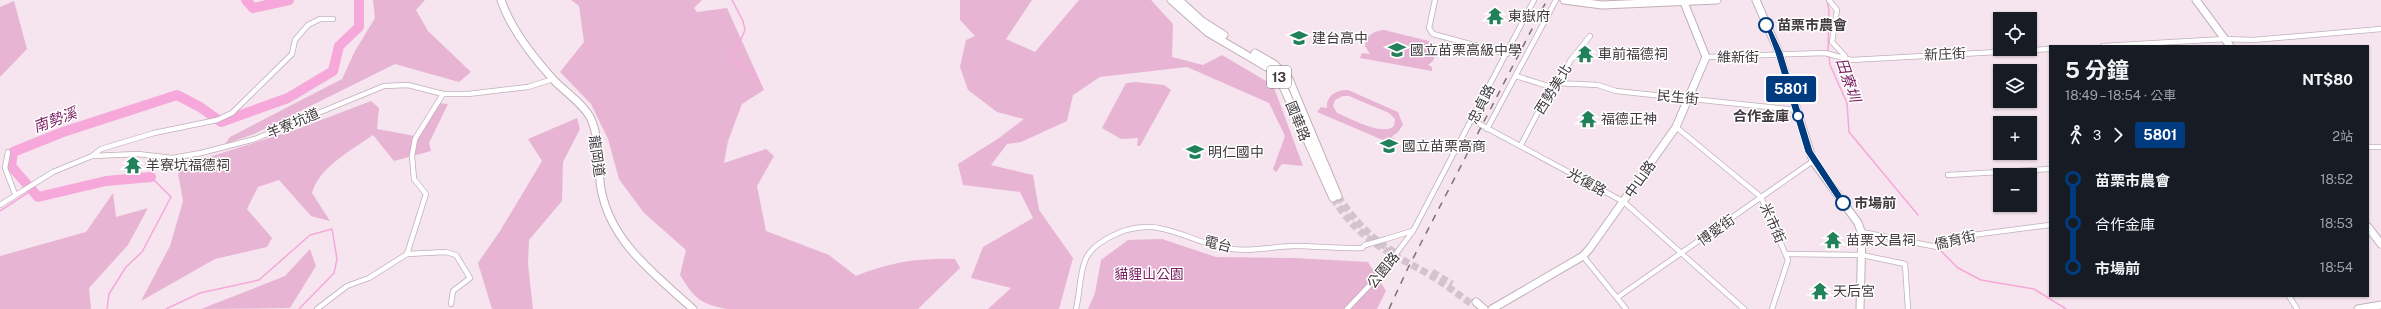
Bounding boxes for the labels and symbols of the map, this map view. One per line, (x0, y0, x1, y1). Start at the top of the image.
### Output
temple icon: 東嶽府 (1485, 6, 1505, 26)
place label: 東嶽府 (1508, 8, 1550, 24)
marker: 苗栗市農會 (1758, 17, 1774, 33)
place label: 苗栗市農會 (1777, 17, 1847, 33)
school or university icon: 建台高中 (1289, 28, 1309, 48)
place label: 建台高中 (1312, 30, 1368, 46)
school or university icon: 國立苗栗高級中學 (1387, 40, 1407, 60)
place label: 國立苗栗高級中學 (1410, 42, 1522, 58)
temple icon: 車前福德祠 (1575, 44, 1595, 64)
street label: 新庄街 (1924, 45, 1966, 63)
place label: 車前福德祠 (1598, 46, 1668, 62)
street label: 維新街 (1717, 49, 1759, 65)
water label: 田寮圳 (1833, 56, 1864, 106)
street label: 西勢美北 (1531, 61, 1575, 117)
road number: 13 (1267, 66, 1291, 88)
line badge: 5801 (1763, 76, 1819, 102)
street label: 忠貞路 (1464, 82, 1498, 126)
street label: 民生街 (1656, 87, 1700, 107)
street label: 國華路 (1283, 99, 1313, 143)
water label: 南勢溪 (31, 103, 81, 135)
street label: 羊寮坑道 (264, 105, 322, 141)
place label: 合作金庫 (1733, 108, 1789, 124)
temple icon: 福德正神 (1578, 109, 1598, 129)
marker: 合作金庫 (1792, 110, 1804, 122)
place label: 福德正神 (1601, 111, 1657, 127)
street label: 龍岡道 (586, 134, 608, 178)
school or university icon: 國立苗栗高商 (1379, 136, 1399, 156)
place label: 國立苗栗高商 (1402, 138, 1486, 154)
school or university icon: 明仁國中 (1185, 142, 1205, 162)
place label: 明仁國中 (1208, 144, 1264, 160)
temple icon: 羊寮坑福德祠 (123, 155, 143, 175)
place label: 羊寮坑福德祠 (146, 157, 230, 173)
street label: 中山路 (1621, 157, 1659, 201)
street label: 光復路 (1565, 165, 1609, 199)
marker: 市場前 (1835, 195, 1851, 211)
place label: 市場前 (1854, 195, 1896, 211)
street label: 米市街 (1757, 201, 1789, 245)
street label: 博愛街 (1694, 211, 1738, 249)
street label: 僑育街 (1933, 227, 1977, 253)
temple icon: 苗栗文昌祠 (1823, 230, 1843, 250)
place label: 苗栗文昌祠 (1846, 232, 1916, 248)
street label: 電台 (1202, 233, 1234, 255)
street label: 公園路 (1364, 249, 1402, 291)
park label: 貓貍山公園 (1114, 266, 1184, 282)
temple icon: 天后宮 (1810, 281, 1830, 301)
place label: 天后宮 (1833, 283, 1875, 299)

